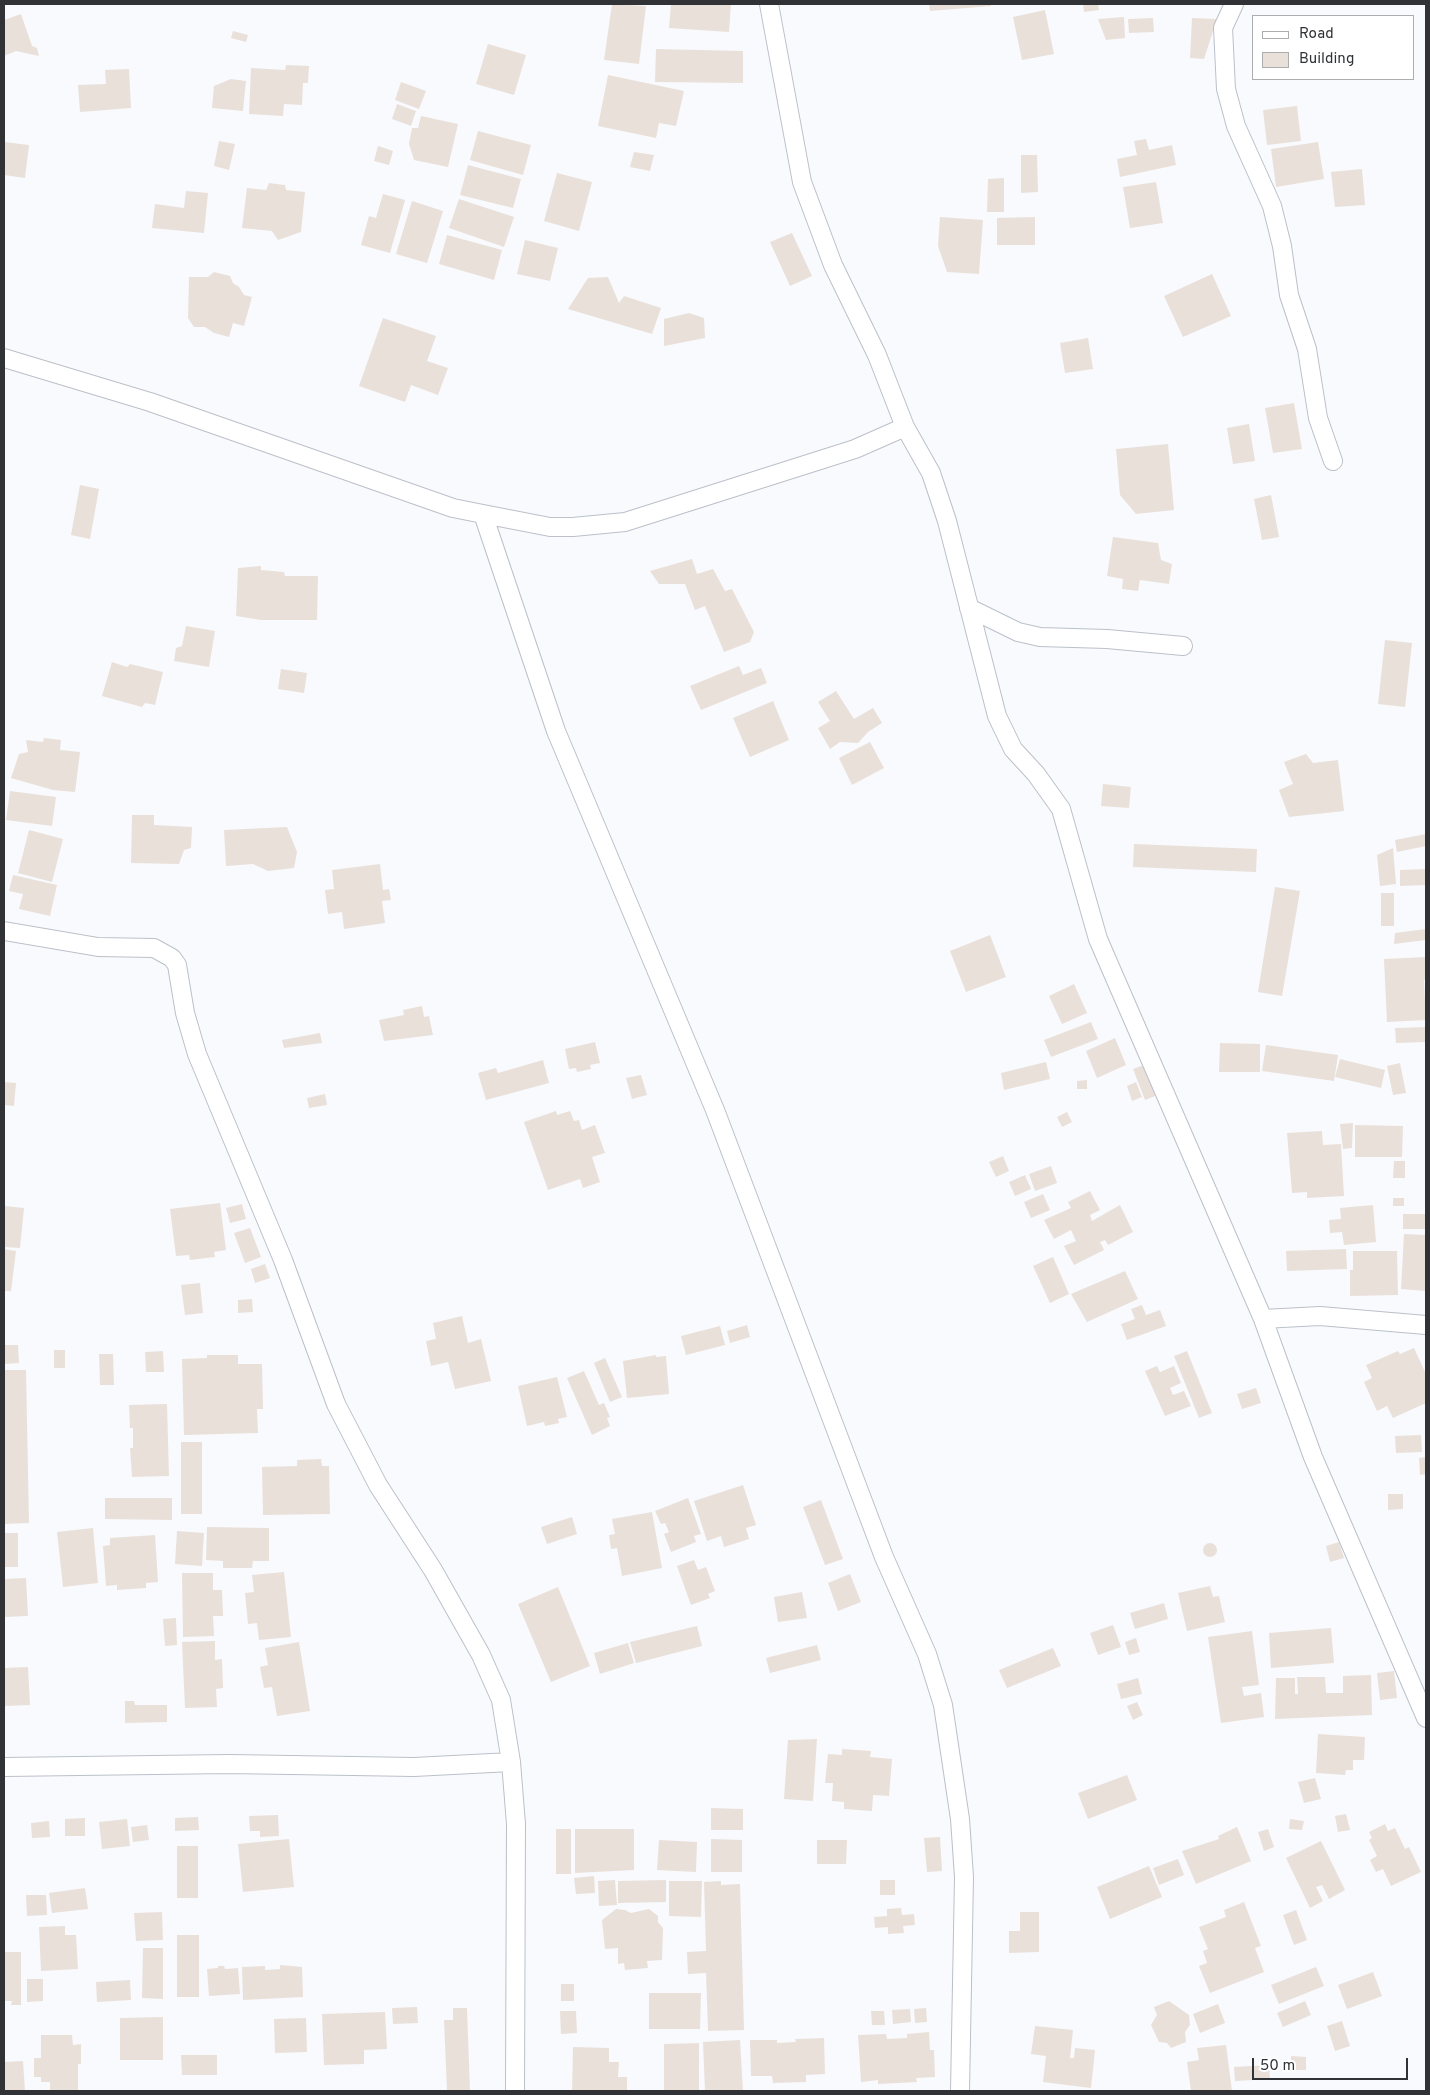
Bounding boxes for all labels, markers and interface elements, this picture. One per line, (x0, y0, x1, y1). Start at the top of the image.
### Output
legend (1252, 15, 1415, 80)
text: Road (1299, 25, 1334, 44)
text: Building (1299, 50, 1354, 69)
scale bar (1255, 2048, 1411, 2080)
text: 50 m (1260, 2057, 1295, 2076)

